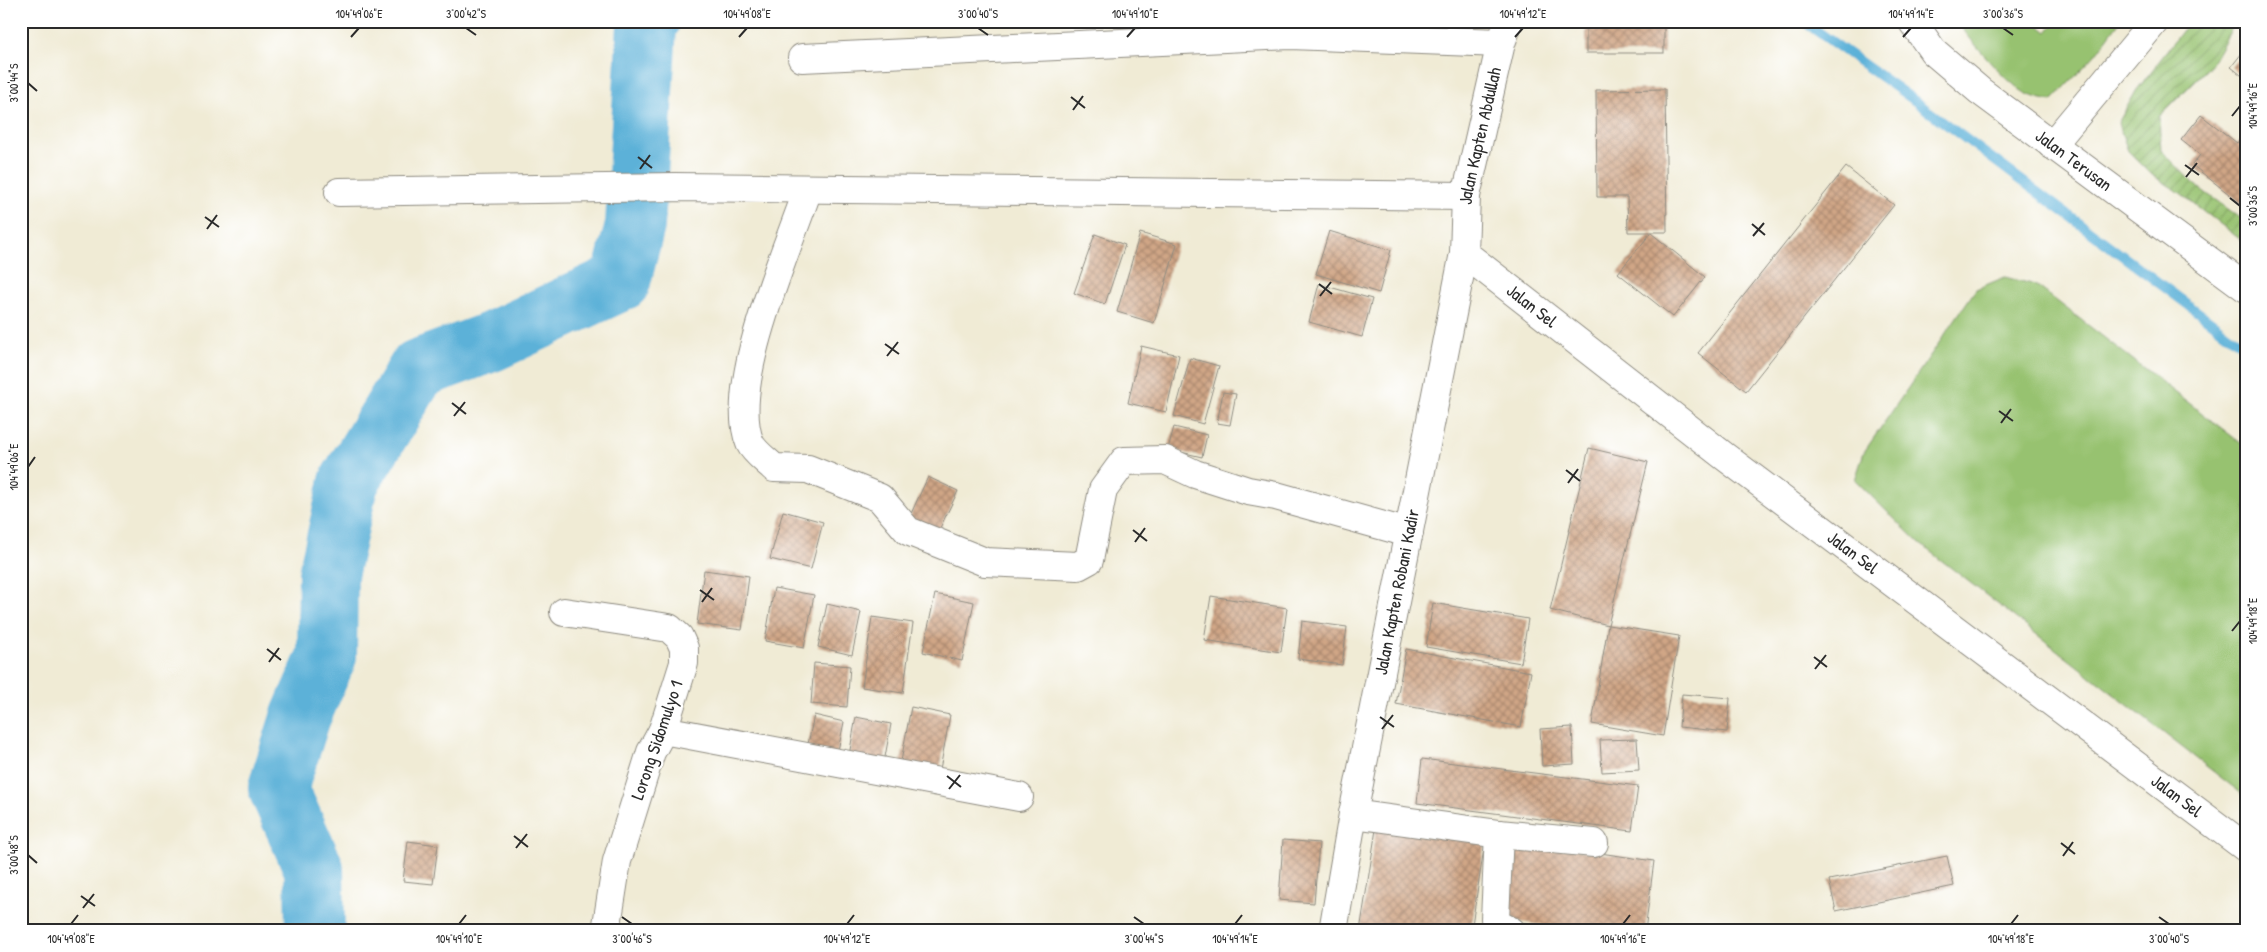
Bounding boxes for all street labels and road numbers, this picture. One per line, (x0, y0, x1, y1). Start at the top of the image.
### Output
street label: Jalan Kapten Abdullah (1453, 64, 1507, 205)
street label: Jalan Terusan (2031, 123, 2118, 197)
street label: Jalan Sel (1501, 278, 1563, 333)
street label: Jalan Kapten Robani Kadir (1368, 507, 1425, 677)
street label: Jalan Sel (1822, 525, 1884, 580)
street label: Lorong Sidomulyo 1 (624, 677, 689, 803)
street label: Jalan Sel (2146, 768, 2208, 823)

